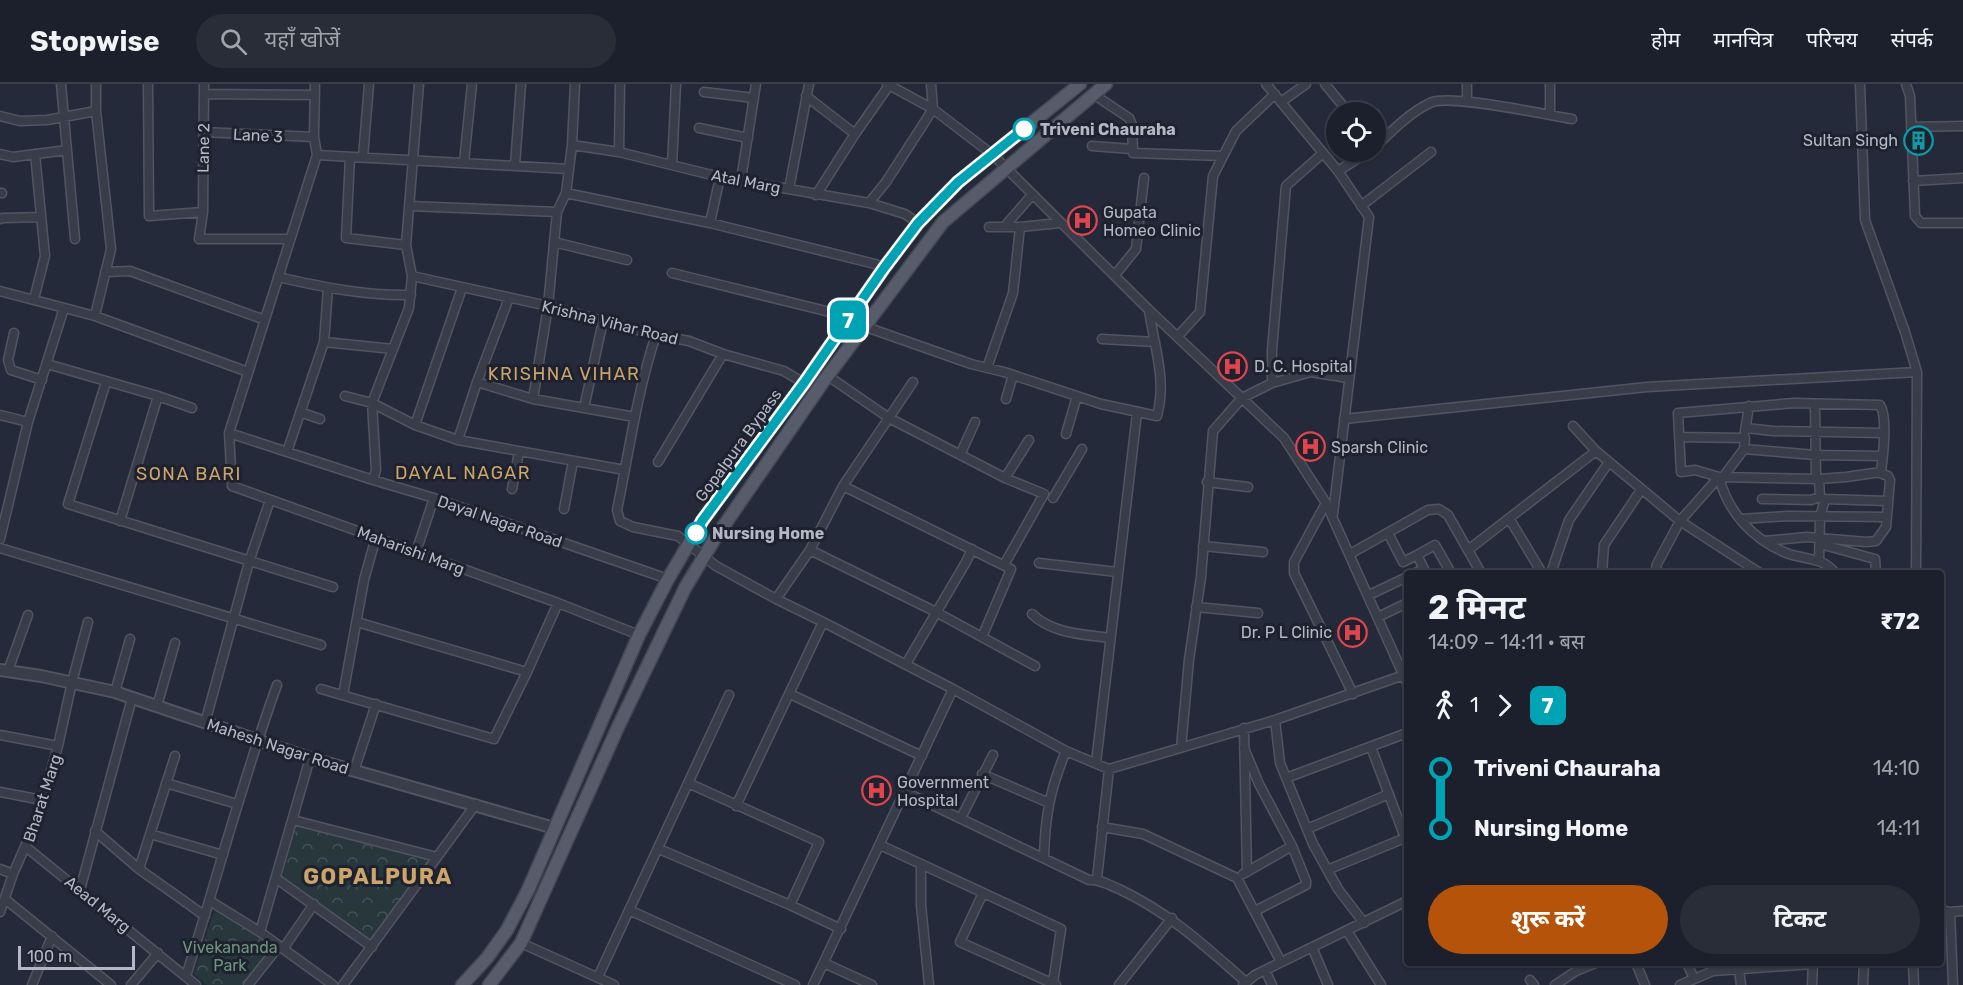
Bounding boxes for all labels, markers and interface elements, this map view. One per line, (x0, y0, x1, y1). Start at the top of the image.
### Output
search box (196, 14, 616, 68)
text: Stopwise (30, 25, 160, 58)
icon: search (217, 25, 250, 58)
text: यहाँ खोजें (265, 26, 340, 53)
text: होम (1651, 27, 1680, 52)
text: मानचित्र (1713, 27, 1773, 52)
text: परिचय (1806, 27, 1858, 52)
text: संपर्क (1891, 27, 1933, 52)
map controls (1326, 102, 1386, 162)
button: locate (1326, 102, 1386, 162)
marker: Triveni Chauraha (1013, 118, 1035, 140)
place label: Triveni Chauraha (1040, 120, 1176, 139)
street label: Lane 2 (194, 123, 213, 173)
building icon: Sultan Singh (1903, 124, 1935, 156)
street label: Lane 3 (232, 125, 283, 146)
place label: Sultan Singh (1803, 131, 1898, 150)
street label: Atal Marg (710, 165, 782, 198)
place label: Gupata Homeo Clinic (1103, 203, 1201, 240)
hospital icon: Gupata Homeo Clinic (1066, 205, 1098, 237)
street label: Krishna Vihar Road (540, 296, 680, 349)
line badge: 7 (828, 300, 868, 340)
text: 7 (842, 308, 854, 333)
hospital icon: D. C. Hospital (1217, 350, 1249, 382)
place label: D. C. Hospital (1254, 357, 1352, 376)
district label: KRISHNA VIHAR (488, 363, 640, 385)
street label: Gopalpura Bypass (691, 385, 786, 505)
hospital icon: Sparsh Clinic (1294, 431, 1326, 463)
place label: Sparsh Clinic (1331, 438, 1428, 457)
district label: DAYAL NAGAR (395, 462, 531, 484)
district label: SONA BARI (136, 463, 242, 485)
street label: Dayal Nagar Road (435, 491, 565, 552)
street label: Maharishi Marg (355, 522, 467, 579)
marker: Nursing Home (685, 522, 707, 544)
place label: Nursing Home (712, 524, 824, 543)
text: 2 मिनट (1428, 588, 1526, 627)
text: ₹72 (1880, 608, 1920, 635)
hospital icon: Dr. P L Clinic (1337, 616, 1369, 648)
place label: Dr. P L Clinic (1241, 623, 1332, 642)
text: 14:09 – 14:11 · बस (1428, 630, 1585, 654)
icon: walk (1428, 689, 1461, 722)
icon: forward (1488, 689, 1521, 722)
text: 1 (1470, 693, 1479, 717)
text: 7 (1542, 693, 1554, 718)
street label: Mahesh Nagar Road (205, 715, 351, 778)
street label: Bharat Marg (19, 752, 66, 844)
text: Triveni Chauraha (1474, 755, 1661, 782)
text: 14:10 (1873, 756, 1920, 780)
place label: Government Hospital (897, 773, 989, 810)
hospital icon: Government Hospital (860, 775, 892, 807)
text: Nursing Home (1474, 815, 1628, 842)
text: 14:11 (1877, 816, 1920, 840)
district label: GOPALPURA (303, 863, 453, 890)
street label: Aead Marg (61, 872, 134, 937)
button: शुरू करें (1428, 885, 1668, 954)
button: टिकट (1680, 885, 1920, 954)
park label: Vivekananda Park (182, 938, 278, 975)
scale bar (18, 943, 135, 970)
text: 100 m (27, 947, 72, 966)

